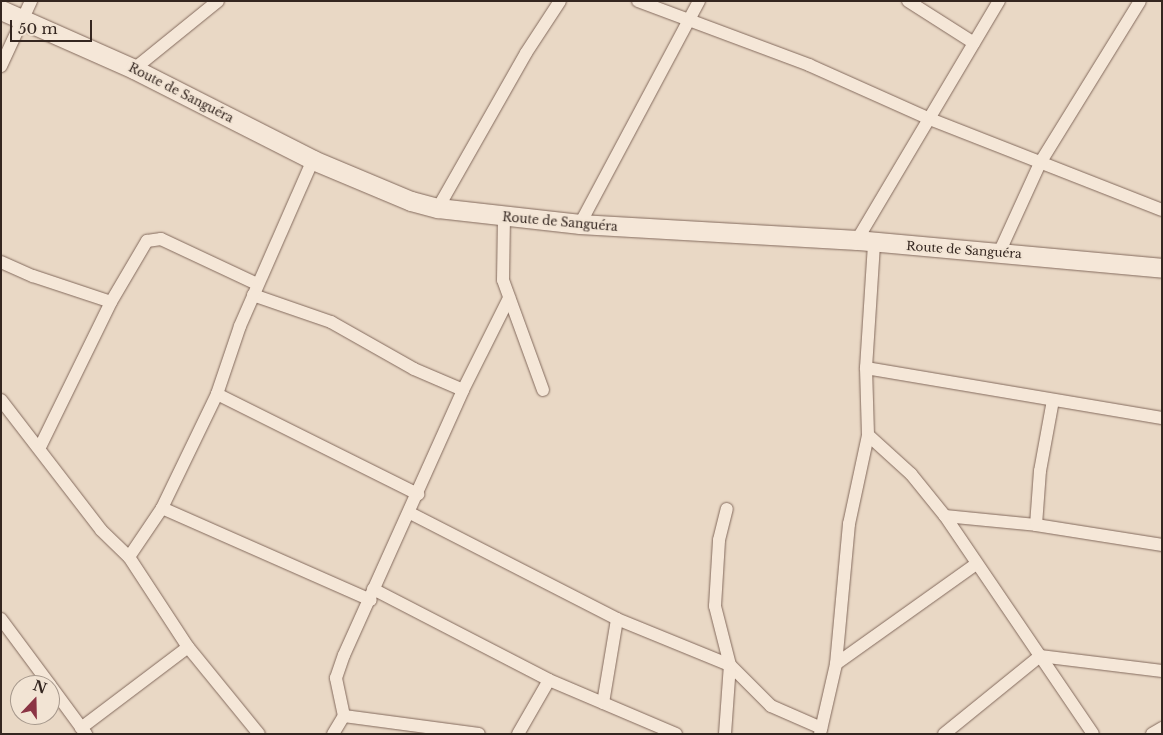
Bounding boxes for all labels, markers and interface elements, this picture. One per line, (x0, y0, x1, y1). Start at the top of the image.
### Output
scale bar (12, 10, 95, 42)
text: 50 m (18, 19, 58, 38)
street label: Route de Sanguéra (126, 60, 236, 126)
street label: Route de Sanguéra (502, 210, 618, 234)
street label: Route de Sanguéra (906, 239, 1022, 261)
north arrow (10, 675, 60, 725)
text: N (31, 676, 49, 698)

